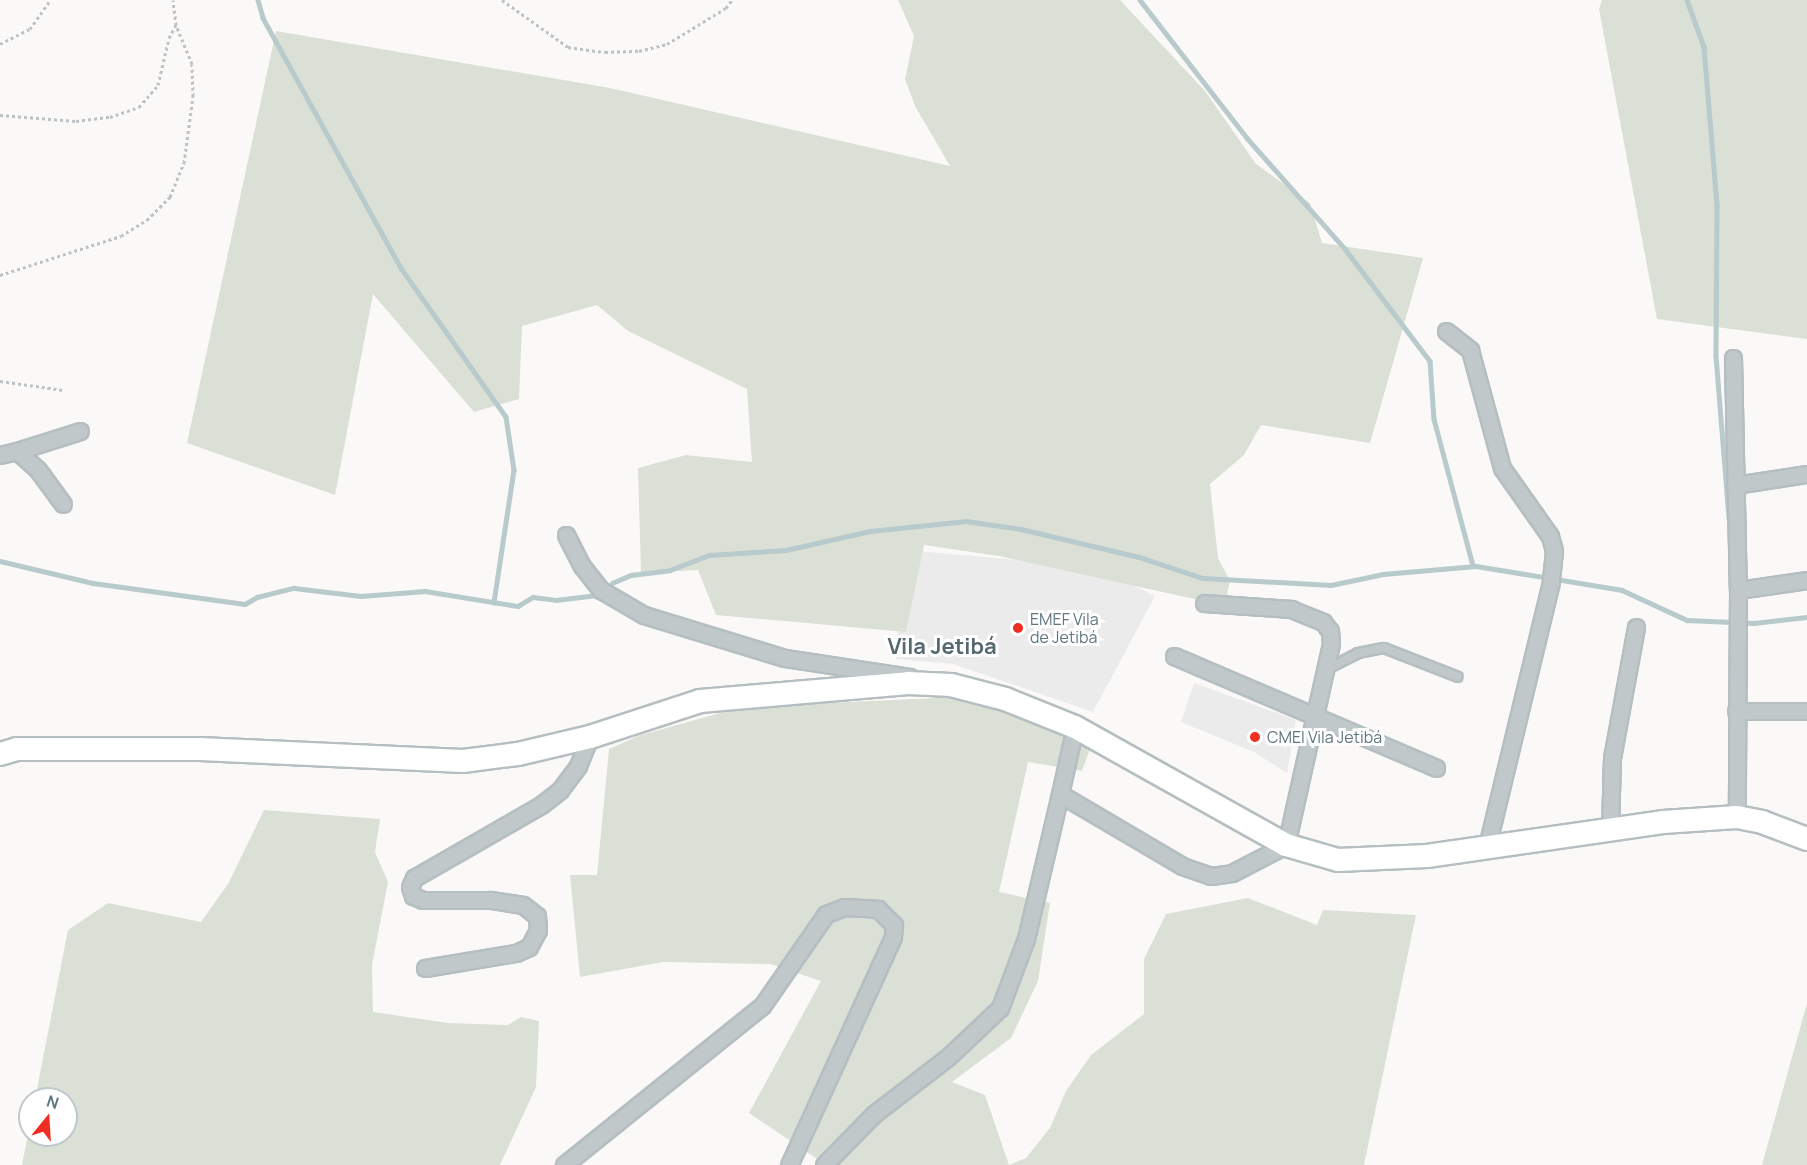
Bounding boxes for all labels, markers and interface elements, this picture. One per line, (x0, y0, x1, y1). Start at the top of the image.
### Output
place label: EMEF Vila de Jetibá (1030, 609, 1099, 647)
marker: EMEF Vila de Jetibá (1011, 621, 1025, 635)
district label: Vila Jetibá (887, 634, 997, 660)
place label: CMEI Vila Jetibá (1267, 727, 1382, 747)
marker: CMEI Vila Jetibá (1248, 730, 1262, 744)
north arrow (18, 1087, 78, 1147)
text: N (44, 1090, 62, 1114)

